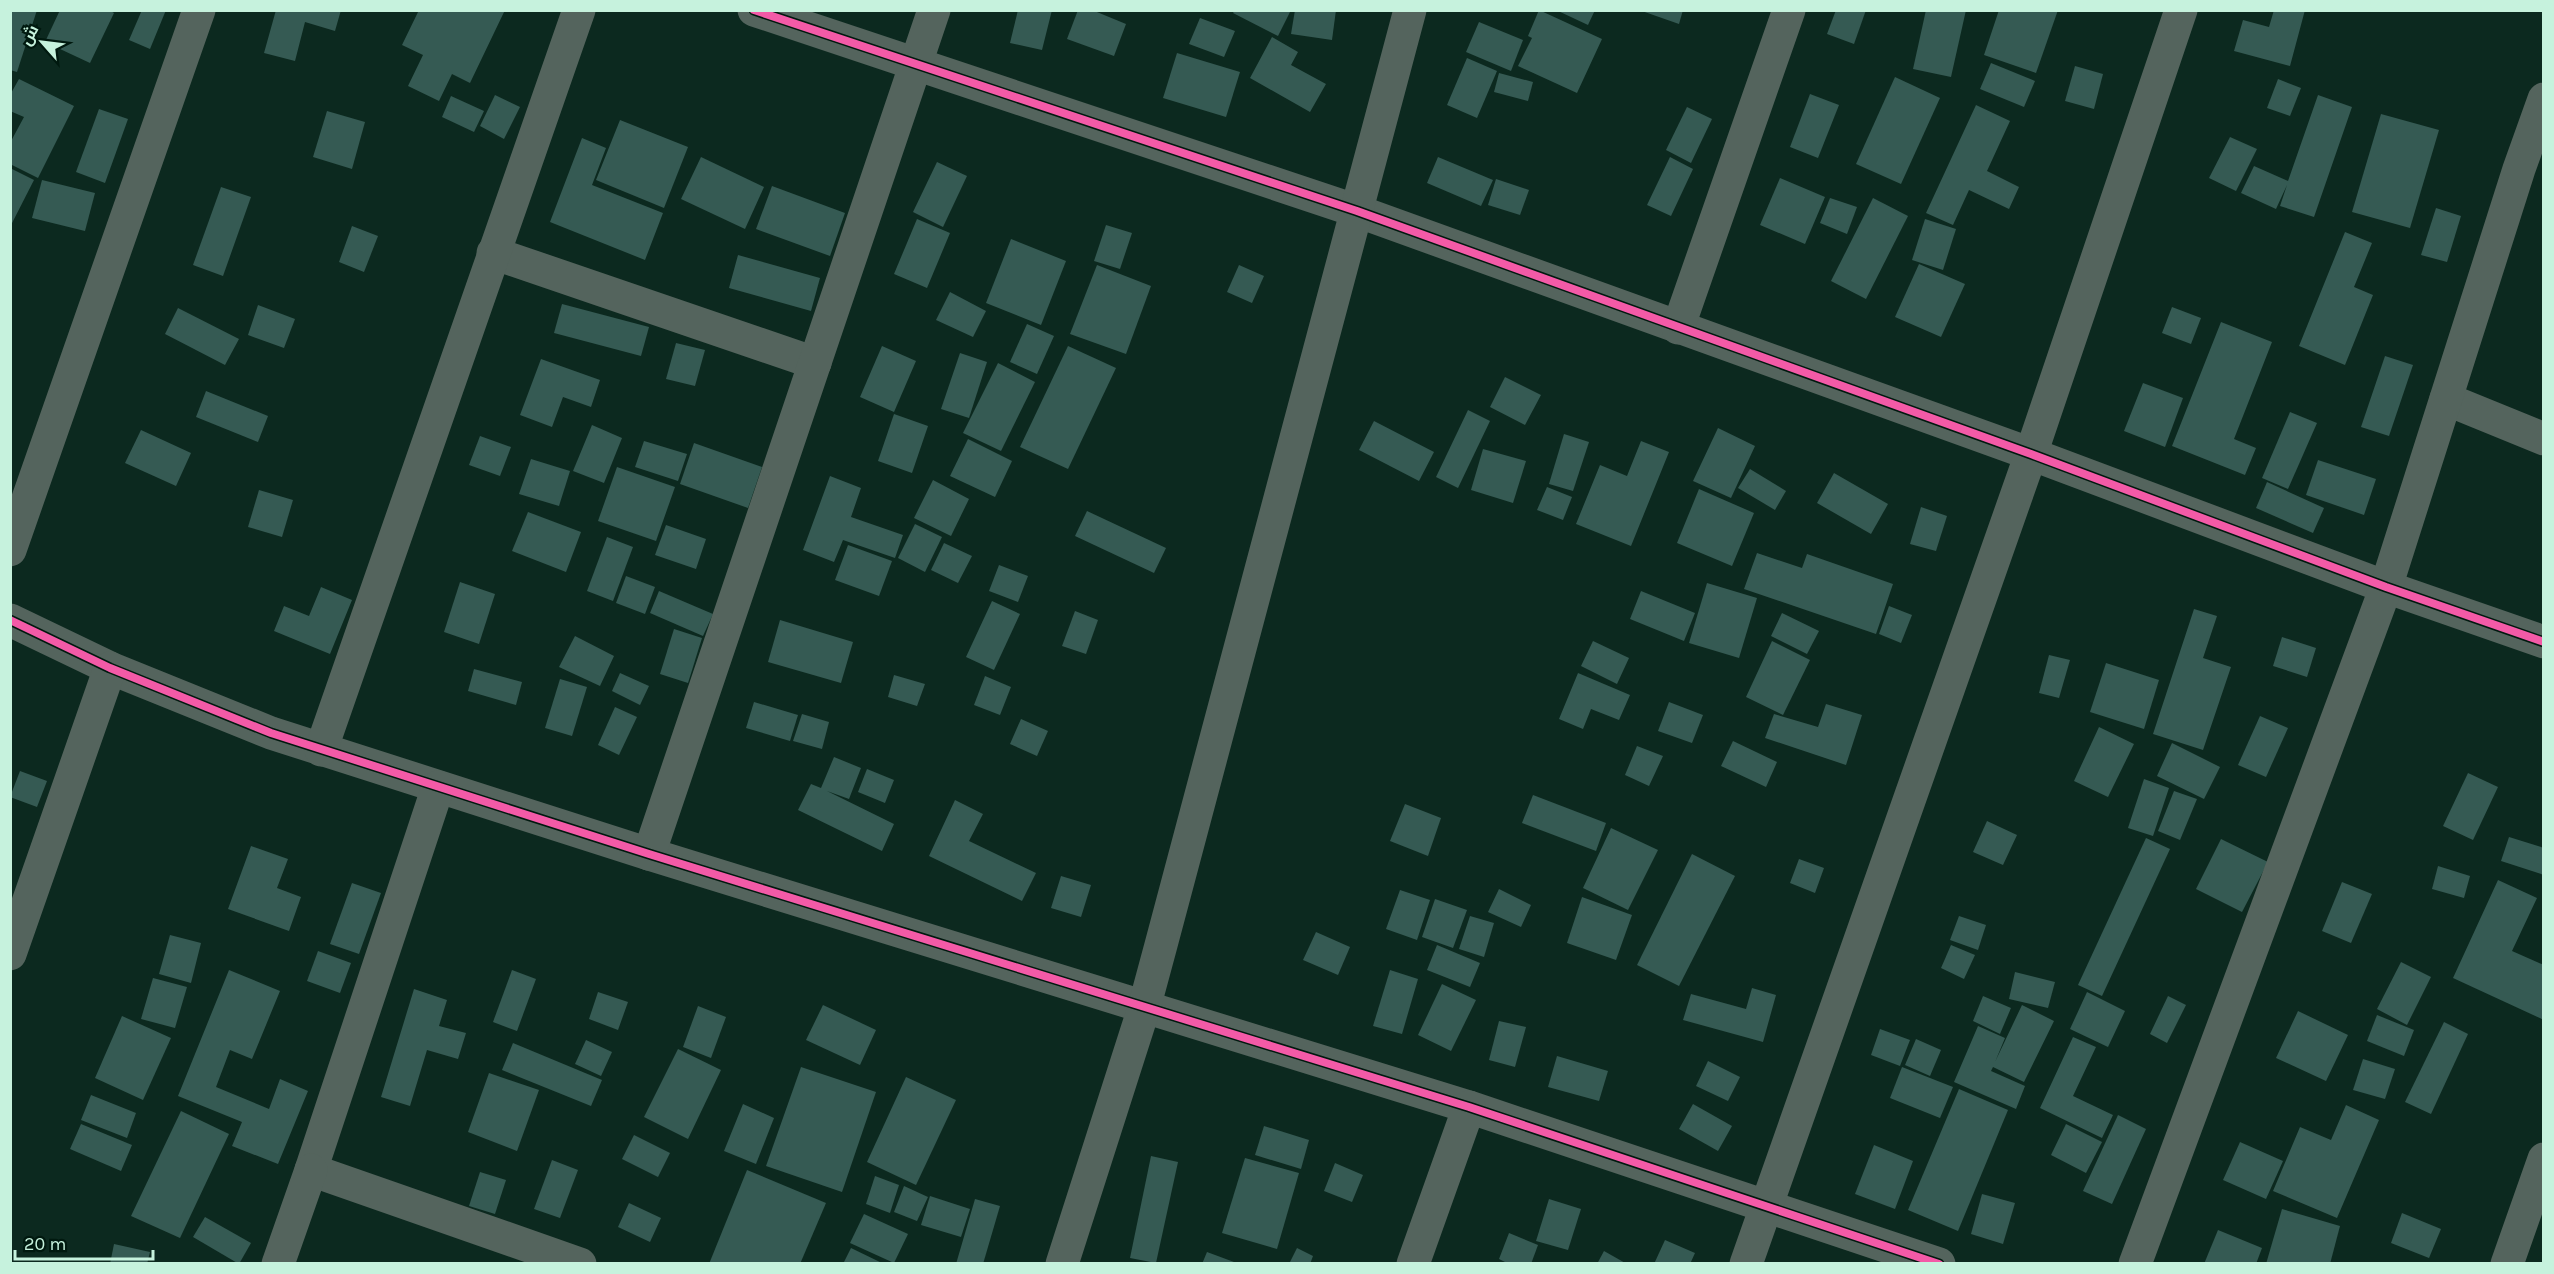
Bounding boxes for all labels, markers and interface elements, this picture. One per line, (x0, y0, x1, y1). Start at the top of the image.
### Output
north arrow (12, 12, 72, 72)
text: ش (16, 22, 42, 49)
scale bar (15, 1223, 153, 1261)
text: 20 m (24, 1233, 66, 1255)

